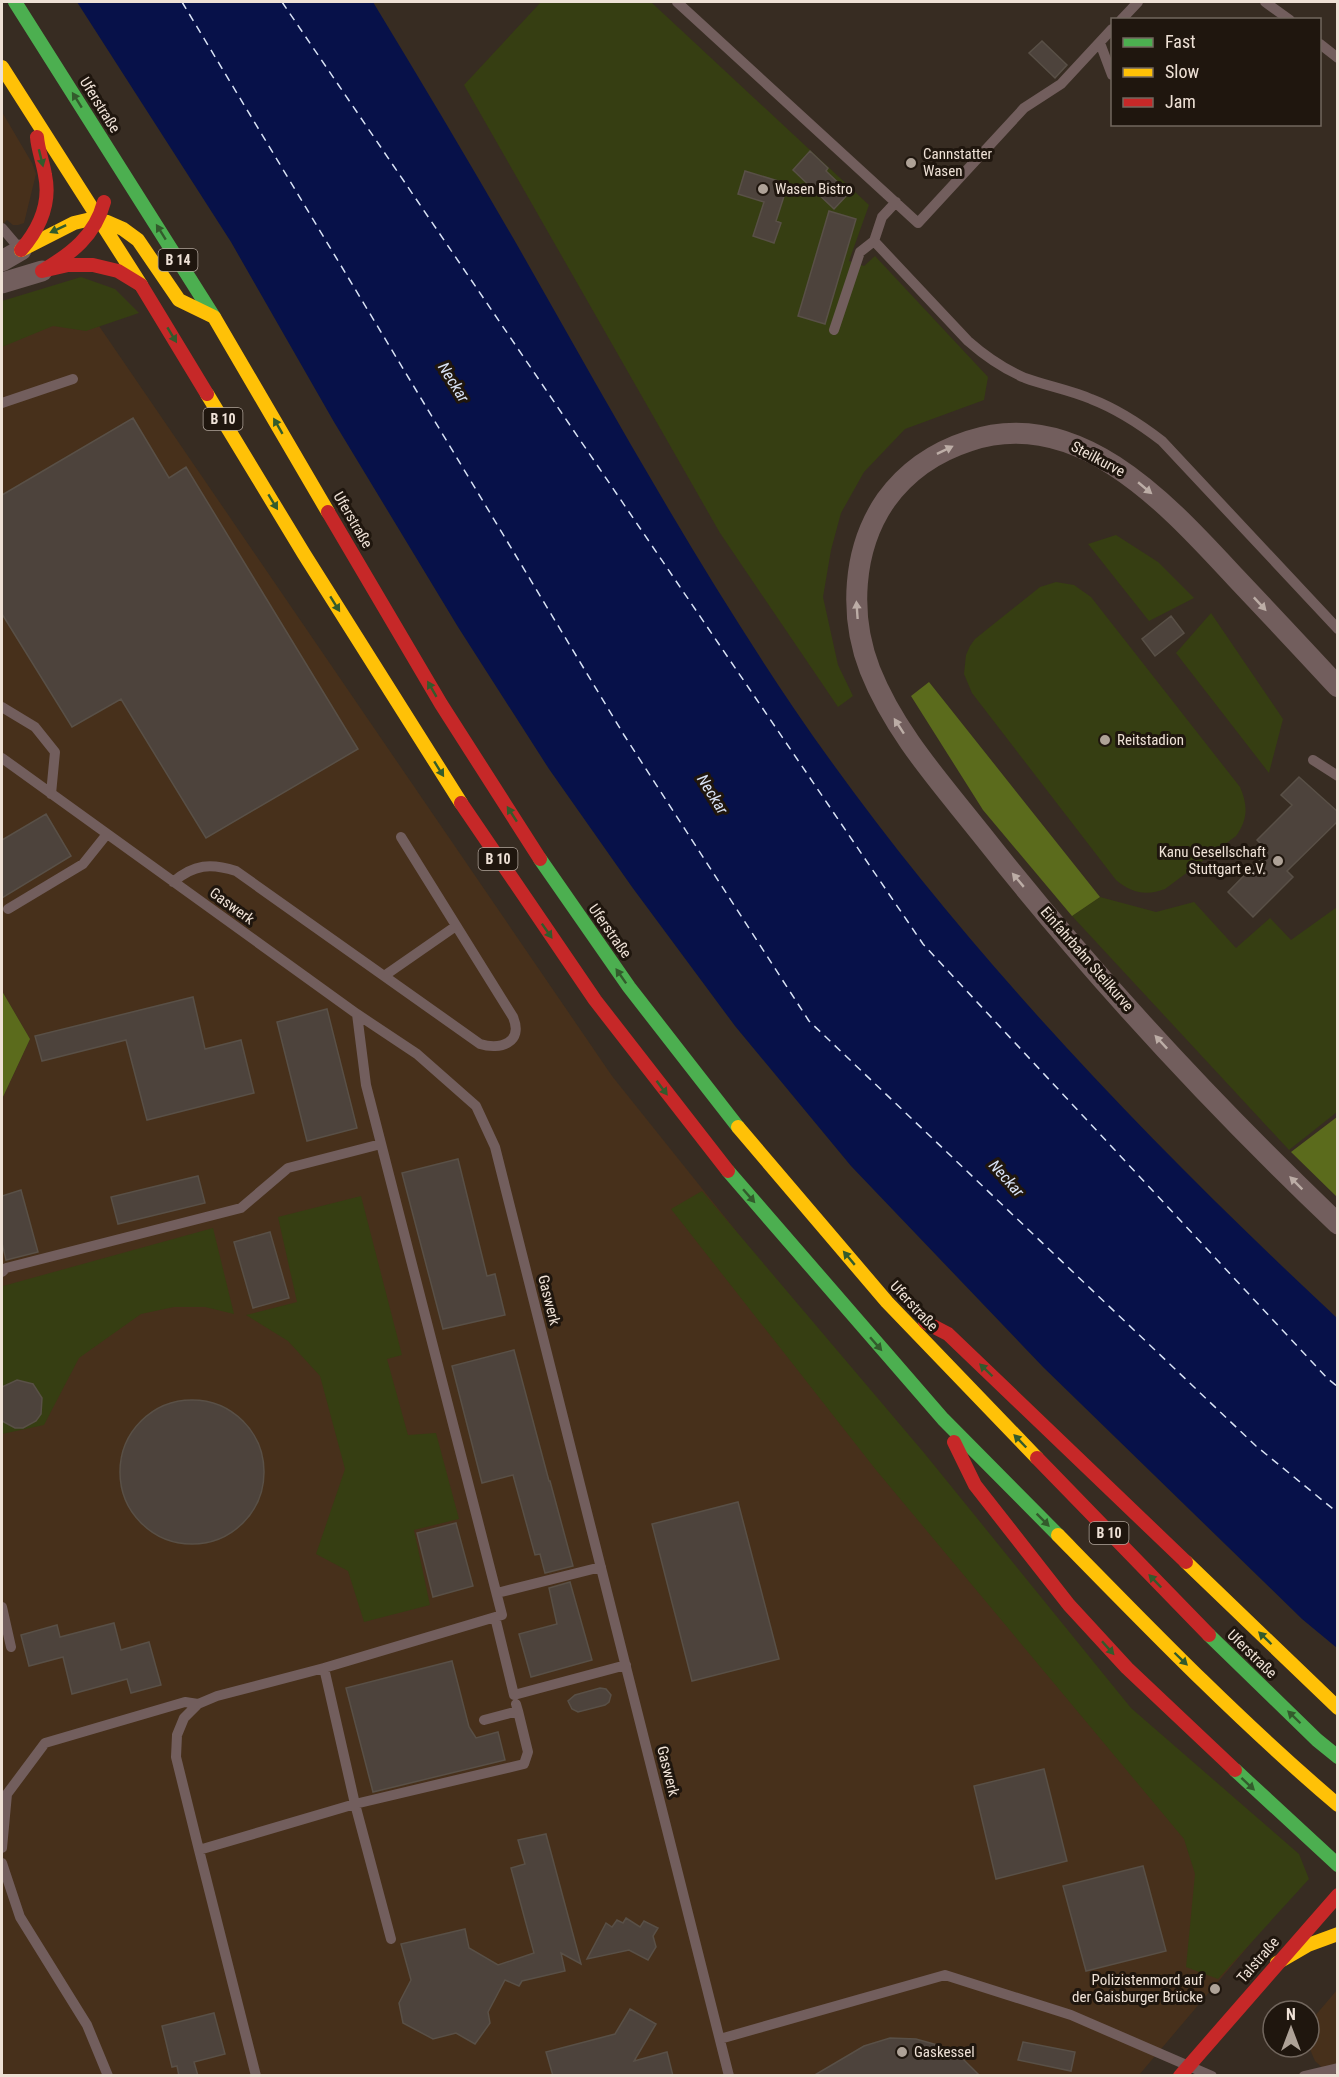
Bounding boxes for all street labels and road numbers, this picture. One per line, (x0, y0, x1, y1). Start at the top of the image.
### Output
street label: Uferstraße (76, 74, 124, 136)
road number: B 14 (158, 249, 198, 271)
road number: B 10 (204, 408, 242, 430)
street label: Steilkurve (1068, 437, 1128, 481)
street label: Uferstraße (330, 489, 376, 551)
road number: B 10 (478, 848, 518, 870)
street label: Gaswerk (206, 884, 258, 928)
street label: Uferstraße (585, 900, 635, 962)
street label: Einfahrbahn Steilkurve (1037, 903, 1137, 1015)
street label: Gaswerk (534, 1273, 564, 1327)
street label: Uferstraße (886, 1277, 942, 1335)
road number: B 10 (1090, 1522, 1128, 1544)
street label: Uferstraße (1223, 1626, 1281, 1682)
street label: Gaswerk (653, 1744, 683, 1798)
street label: Talstraße (1233, 1933, 1283, 1987)

